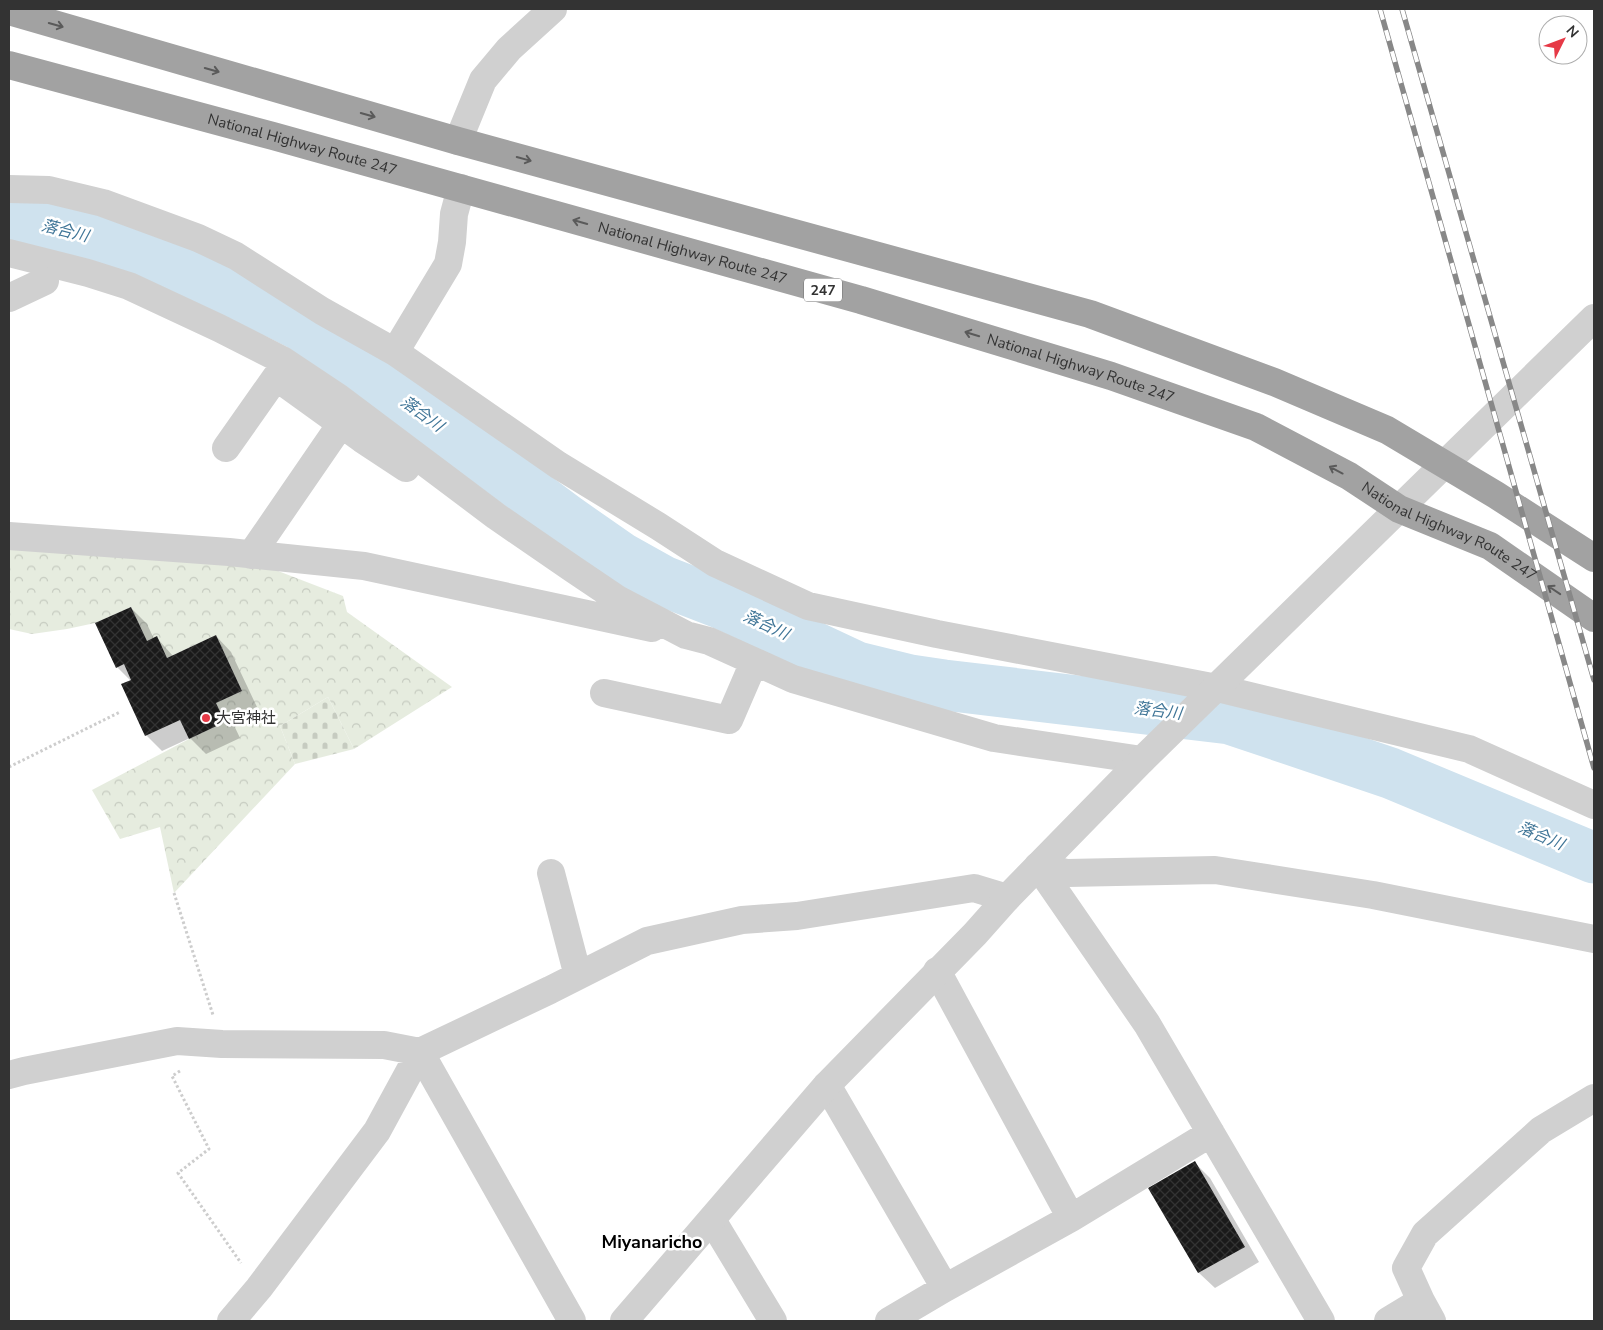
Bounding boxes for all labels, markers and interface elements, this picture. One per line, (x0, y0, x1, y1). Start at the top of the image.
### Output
north arrow (1538, 15, 1588, 65)
one-way arrow (47, 20, 63, 30)
text: N (1562, 21, 1583, 42)
one-way arrow (203, 66, 219, 75)
street label: National Highway Route 247 (205, 109, 399, 180)
one-way arrow (359, 111, 375, 121)
one-way arrow (516, 155, 532, 165)
water label: 落合川 (39, 215, 93, 248)
one-way arrow (572, 216, 588, 226)
street label: National Highway Route 247 (596, 217, 790, 289)
road number: 247 (804, 278, 842, 302)
one-way arrow (964, 328, 980, 338)
street label: National Highway Route 247 (985, 329, 1177, 408)
water label: 落合川 (396, 391, 449, 438)
one-way arrow (1329, 465, 1344, 475)
street label: National Highway Route 247 (1358, 477, 1541, 585)
one-way arrow (1547, 585, 1561, 595)
water label: 落合川 (740, 605, 794, 646)
water label: 落合川 (1133, 697, 1185, 725)
place label: 大宮神社 (216, 708, 276, 728)
marker: 大宮神社 (200, 712, 212, 724)
water label: 落合川 (1515, 816, 1569, 856)
district label: Miyanaricho (602, 1230, 702, 1254)

